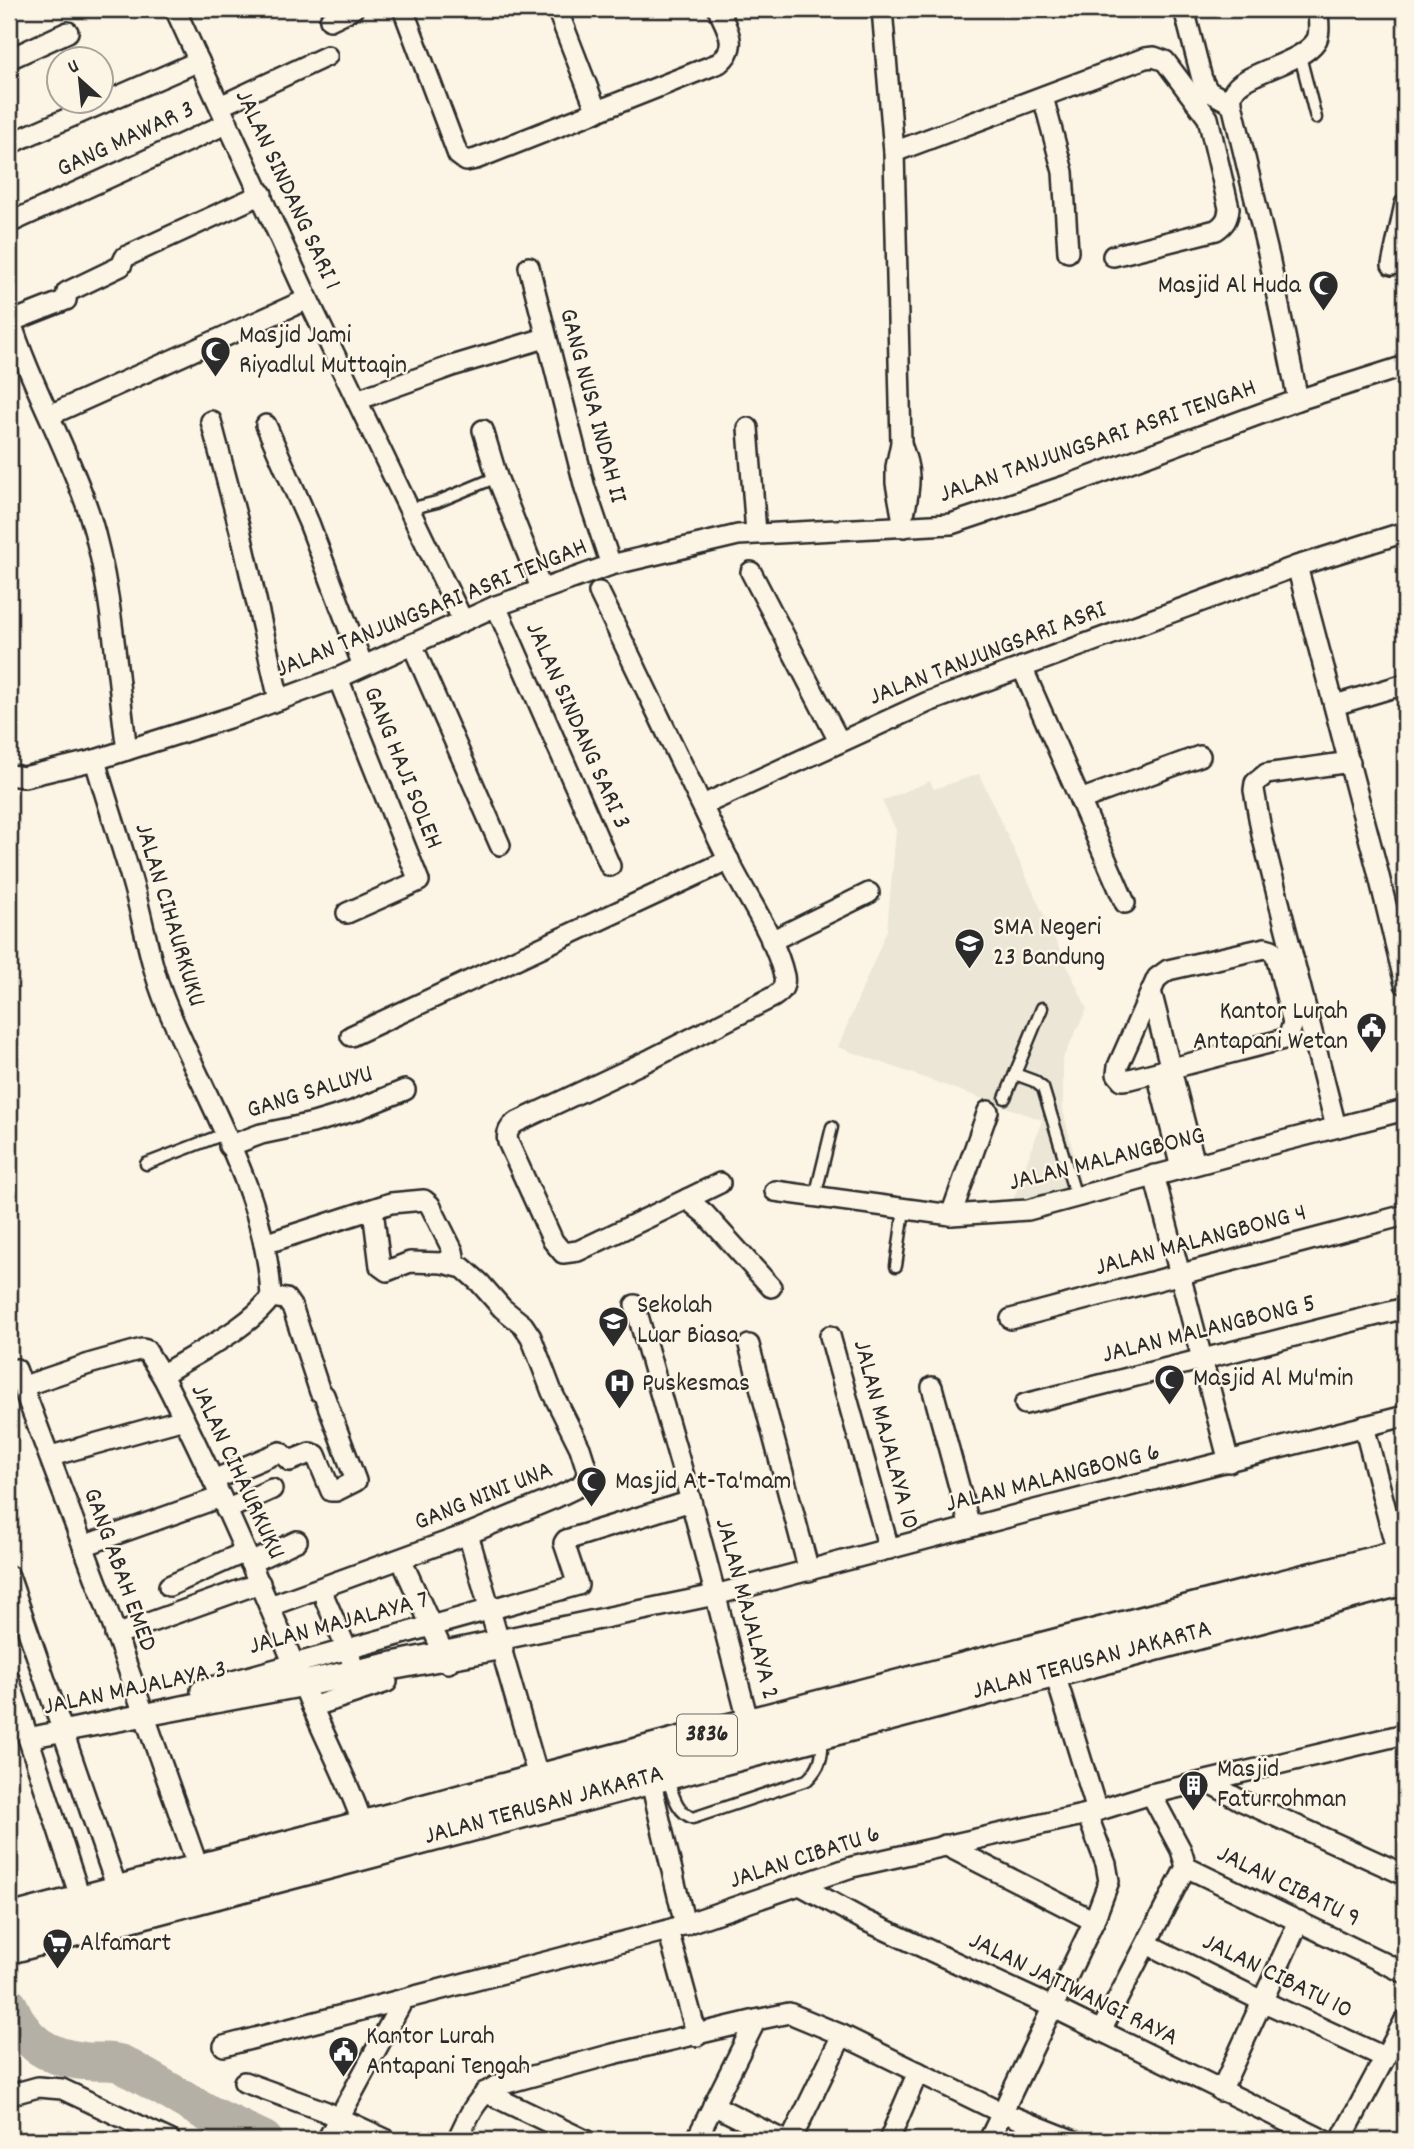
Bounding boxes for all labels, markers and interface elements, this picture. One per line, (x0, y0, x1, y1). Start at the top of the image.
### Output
north arrow (46, 46, 116, 116)
text: U (64, 54, 84, 82)
street label: JALAN SINDANG SARI 1 (224, 84, 350, 296)
street label: GANG MAWAR 3 (51, 92, 201, 188)
place label: Masjid Al Huda (1158, 268, 1302, 305)
mosque icon: Masjid Al Huda (1307, 269, 1341, 313)
street label: GANG NUSA INDAH II (548, 305, 636, 507)
place label: Masjid Jami Riyadlul Muttaqin (239, 318, 407, 385)
mosque icon: Masjid Jami Riyadlul Muttaqin (199, 334, 233, 378)
street label: JALAN TANJUNGSARI ASRI TENGAH (935, 370, 1261, 514)
street label: JALAN TANJUNGSARI ASRI TENGAH (271, 529, 593, 689)
street label: JALAN TANJUNGSARI ASRI (864, 592, 1112, 716)
street label: JALAN SINDANG SARI 3 (515, 617, 639, 835)
street label: GANG HAJI SOLEH (353, 681, 451, 855)
street label: JALAN CIHAURKUKU (124, 819, 214, 1011)
place label: SMA Negeri 23 Bandung (993, 910, 1105, 977)
school or university icon: SMA Negeri 23 Bandung (953, 926, 987, 970)
place label: Kantor Lurah Antapani Wetan (1193, 994, 1348, 1061)
public building icon: Kantor Lurah Antapani Wetan (1354, 1010, 1388, 1054)
street label: GANG SALUYU (242, 1056, 378, 1130)
street label: JALAN MALANGBONG (1005, 1118, 1209, 1202)
street label: JALAN MALANGBONG 4 (1091, 1195, 1311, 1287)
street label: JALAN MALANGBONG 5 (1098, 1286, 1320, 1374)
place label: Sekolah Luar Biasa (637, 1288, 740, 1355)
school or university icon: Sekolah Luar Biasa (597, 1304, 631, 1348)
street label: JALAN MAJALAYA 10 (842, 1336, 928, 1534)
place label: Masjid Al Mu'min (1193, 1361, 1354, 1398)
mosque icon: Masjid Al Mu'min (1153, 1362, 1187, 1406)
place label: Puskesmas (642, 1366, 750, 1403)
hospital icon: Puskesmas (602, 1367, 636, 1411)
street label: JALAN CIHAURKUKU (180, 1378, 294, 1566)
street label: JALAN MALANGBONG 6 (942, 1435, 1164, 1523)
street label: GANG NINI UNA (409, 1452, 559, 1542)
place label: Masjid At-Ta'mam (615, 1464, 791, 1501)
mosque icon: Masjid At-Ta'mam (575, 1465, 609, 1509)
street label: GANG ABAH EMED (72, 1483, 166, 1657)
street label: JALAN MAJALAYA 2 (704, 1514, 788, 1704)
street label: JALAN MAJALAYA 7 (245, 1582, 433, 1666)
street label: JALAN TERUSAN JAKARTA (968, 1611, 1216, 1711)
street label: JALAN MAJALAYA 3 (40, 1652, 230, 1726)
road number: 3836 (677, 1714, 737, 1756)
place label: Masjid Faturrohman (1217, 1752, 1346, 1819)
street label: JALAN TERUSAN JAKARTA (420, 1756, 668, 1856)
building icon: Masjid Faturrohman (1177, 1768, 1211, 1812)
street label: JALAN CIBATU 6 (725, 1816, 885, 1900)
street label: JALAN CIBATU 9 (1210, 1836, 1366, 1938)
street label: JALAN JATIWANGI RAYA (962, 1923, 1184, 2057)
street label: JALAN CIBATU 10 (1195, 1925, 1359, 2029)
place label: Alfamart (80, 1926, 171, 1963)
supermarket icon: Alfamart (40, 1927, 74, 1971)
place label: Kantor Lurah Antapani Tengah (366, 2019, 530, 2086)
public building icon: Kantor Lurah Antapani Tengah (326, 2035, 360, 2079)

